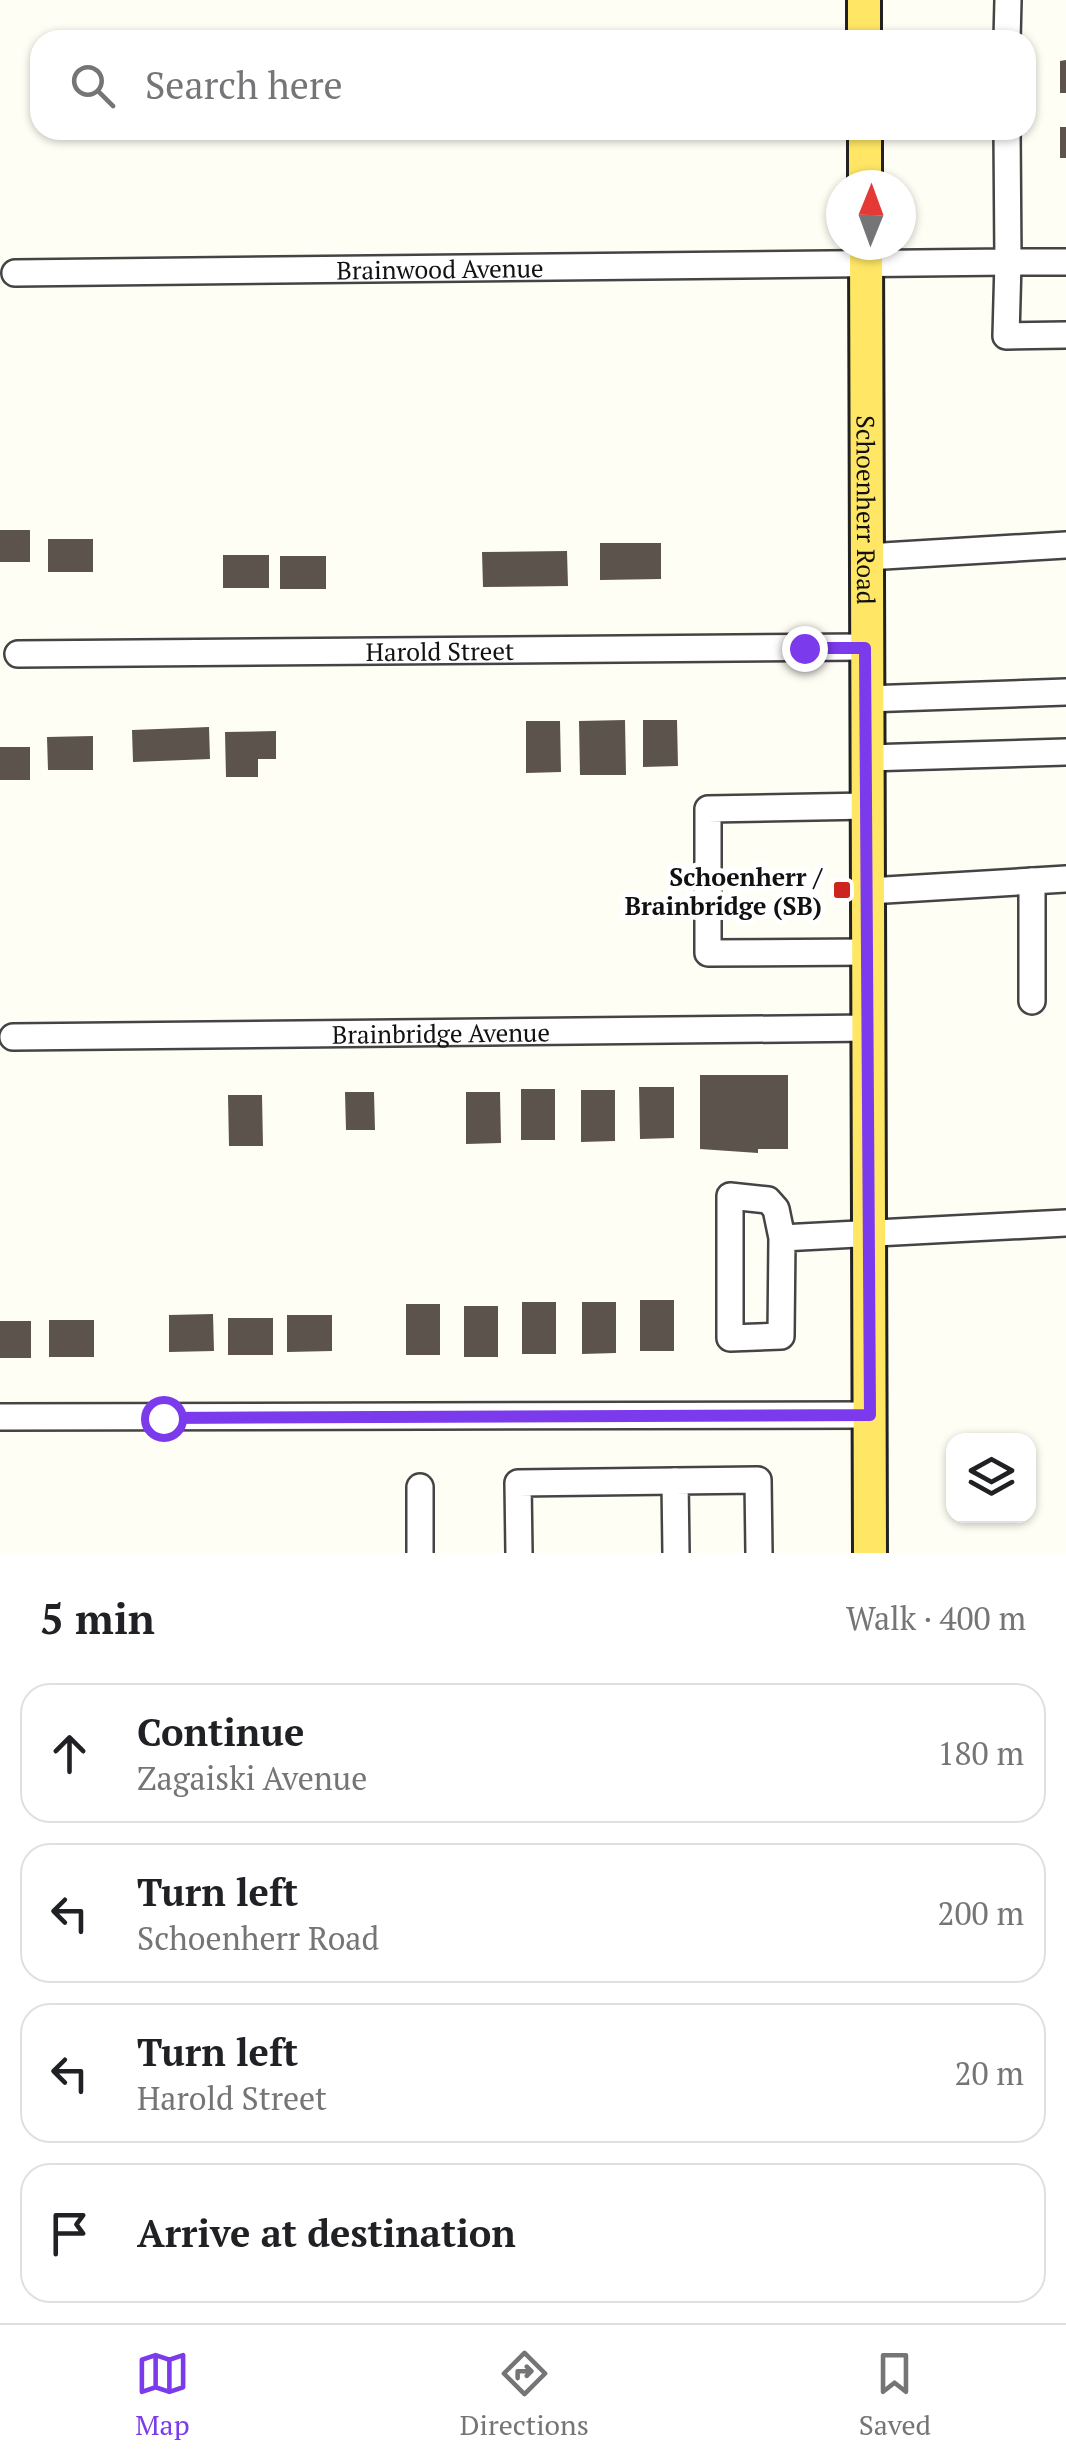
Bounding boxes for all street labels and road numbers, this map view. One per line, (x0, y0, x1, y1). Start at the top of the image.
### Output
street label: Brainwood Avenue (336, 251, 544, 286)
street label: Schoenherr Road (850, 415, 884, 605)
street label: Harold Street (366, 633, 514, 668)
street label: Brainbridge Avenue (332, 1015, 550, 1050)

